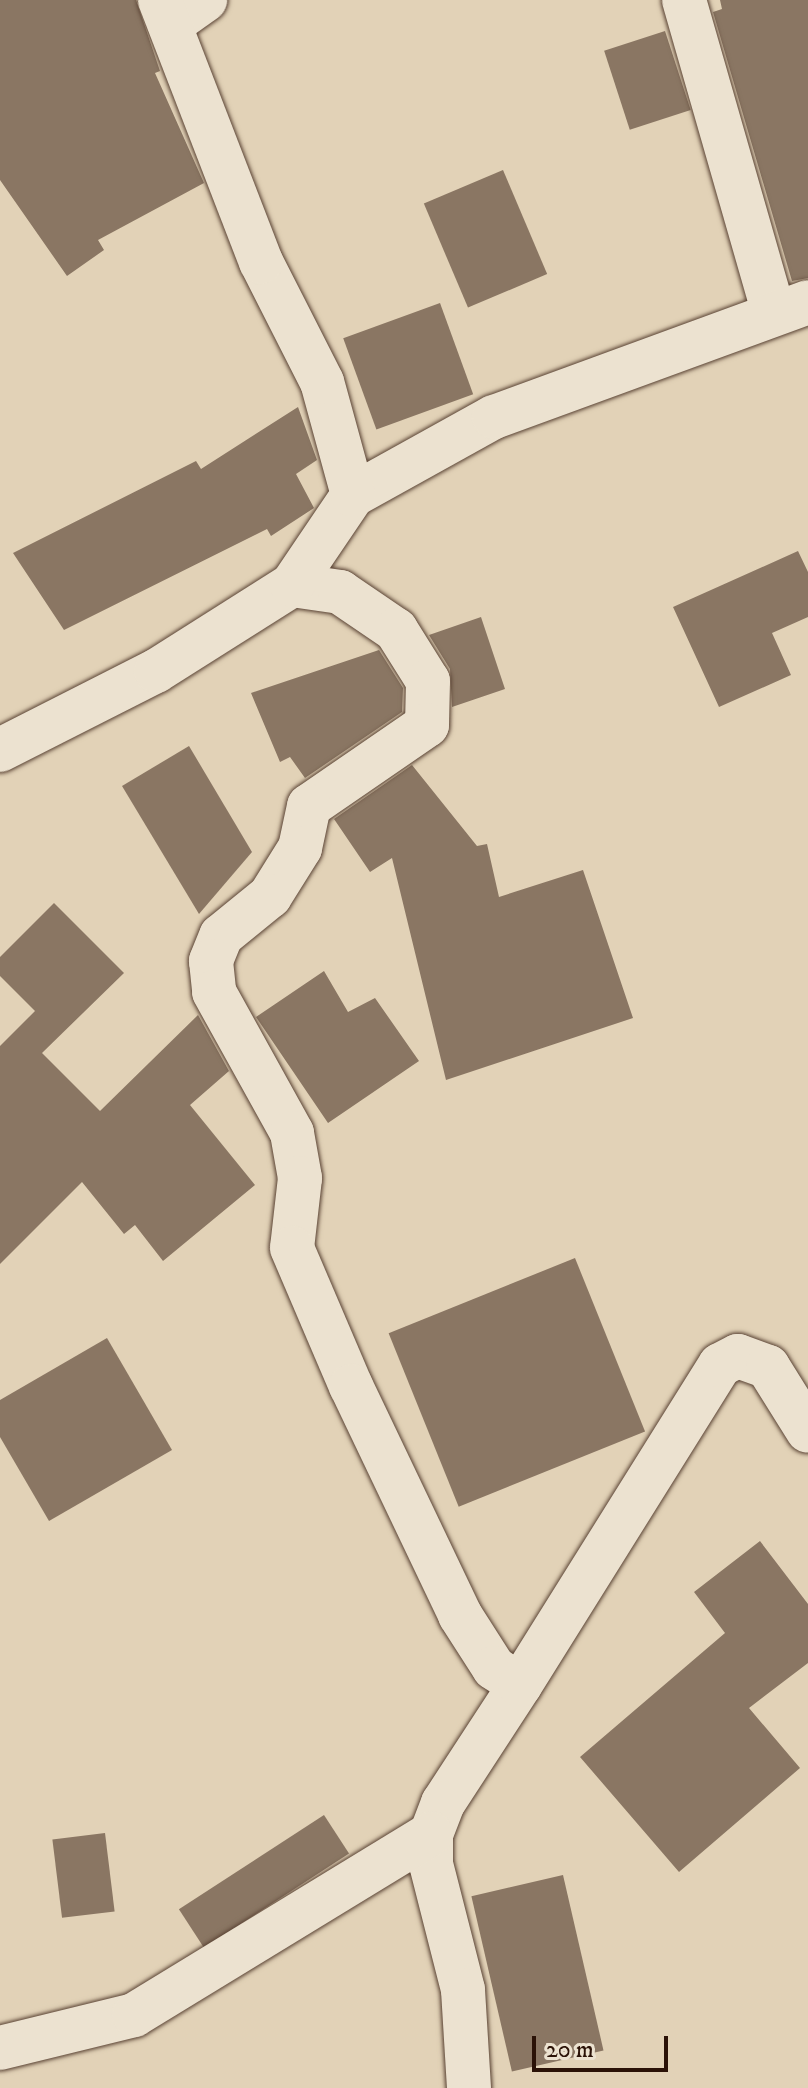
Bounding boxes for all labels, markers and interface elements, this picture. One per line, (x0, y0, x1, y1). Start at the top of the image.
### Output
scale bar (536, 2020, 672, 2070)
text: 20 m (546, 2035, 594, 2065)

